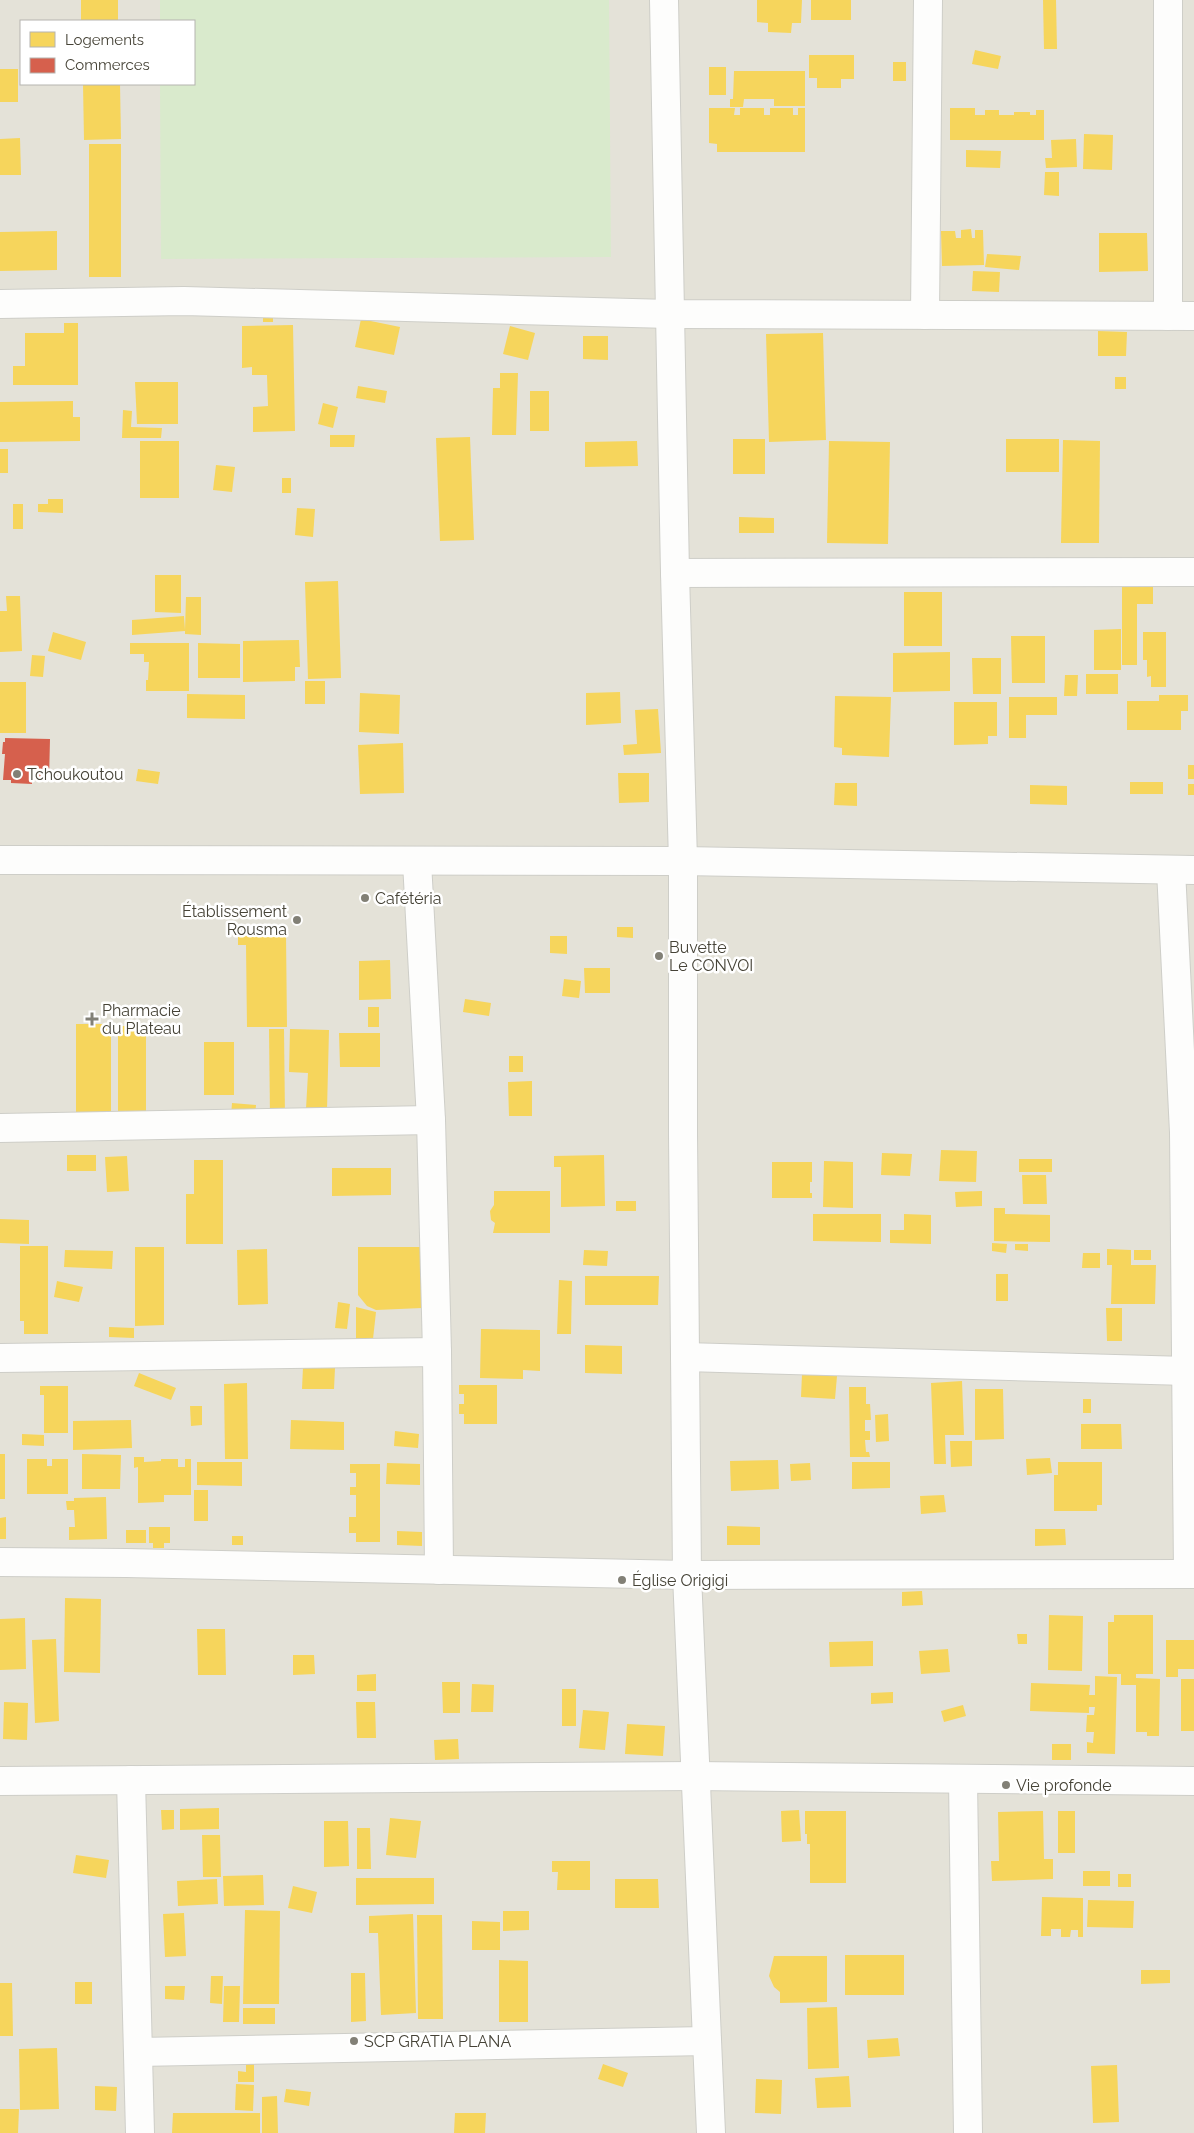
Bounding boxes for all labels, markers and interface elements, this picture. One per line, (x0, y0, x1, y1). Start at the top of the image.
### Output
legend (20, 20, 195, 85)
text: Logements (65, 31, 144, 49)
text: Commerces (65, 56, 150, 74)
place label: Tchoukoutou (27, 765, 123, 784)
marker: Tchoukoutou (11, 768, 23, 780)
place label: Cafétéria (375, 889, 441, 908)
marker: Cafétéria (359, 892, 371, 904)
place label: Établissement Rousma (182, 901, 288, 939)
marker: Établissement Rousma (291, 914, 303, 926)
place label: Buvette Le CONVOI (669, 938, 753, 975)
marker: Buvette Le CONVOI (653, 950, 665, 962)
place label: Pharmacie du Plateau (102, 1001, 181, 1038)
marker: Pharmacie du Plateau (86, 1013, 98, 1025)
place label: Église Origigi (632, 1570, 728, 1590)
marker: Église Origigi (616, 1574, 628, 1586)
place label: Vie profonde (1016, 1776, 1112, 1795)
marker: Vie profonde (1000, 1779, 1012, 1791)
place label: SCP GRATIA PLANA (364, 2032, 511, 2051)
marker: SCP GRATIA PLANA (348, 2035, 360, 2047)

